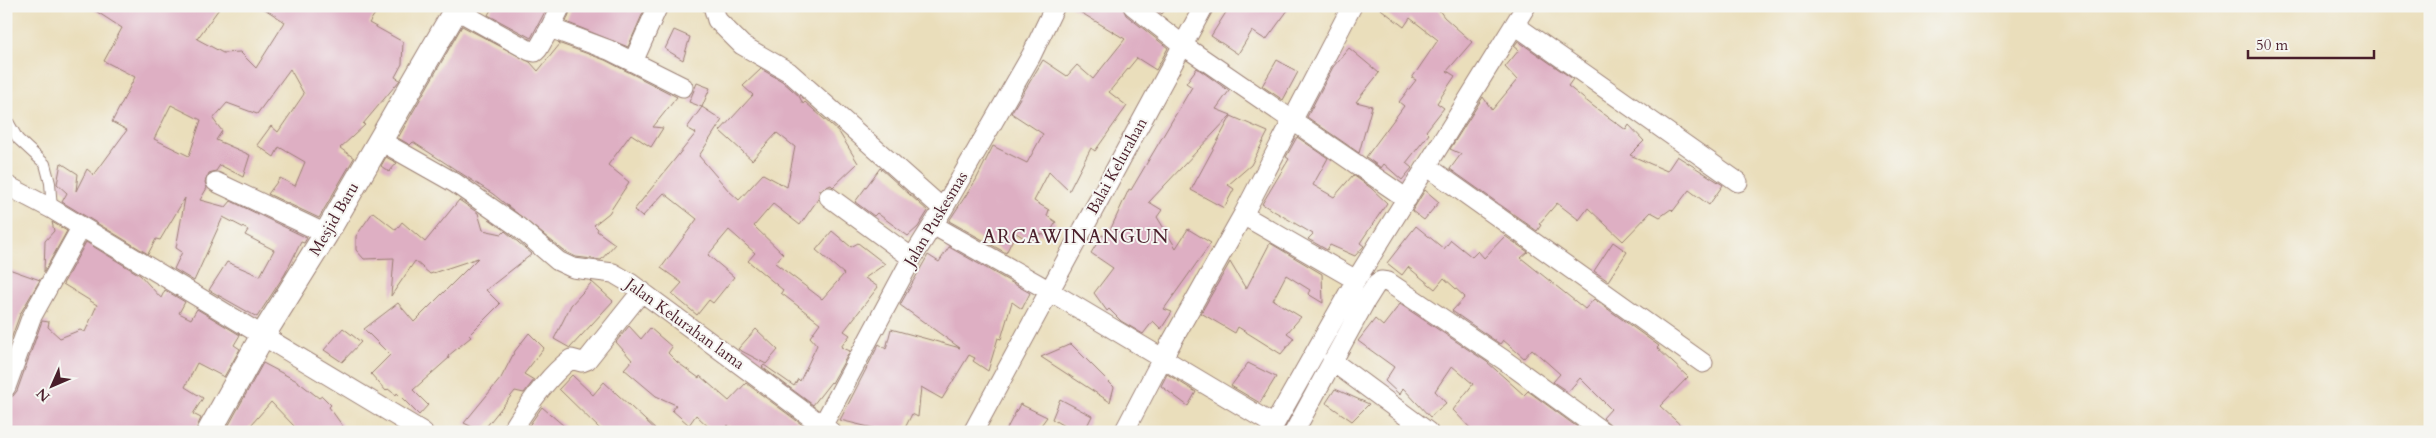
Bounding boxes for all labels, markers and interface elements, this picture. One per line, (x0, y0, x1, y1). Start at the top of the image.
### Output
scale bar (2248, 28, 2375, 60)
text: 50 m (2256, 35, 2288, 55)
street label: Balai Kelurahan (1081, 114, 1153, 218)
street label: Jalan Puskesmas (898, 167, 973, 272)
street label: Mesjid Baru (304, 178, 364, 260)
district label: ARCAWINANGUN (983, 224, 1169, 250)
street label: Jalan Kelurahan lama (619, 272, 749, 375)
north arrow (28, 360, 78, 410)
text: N (32, 384, 54, 406)

